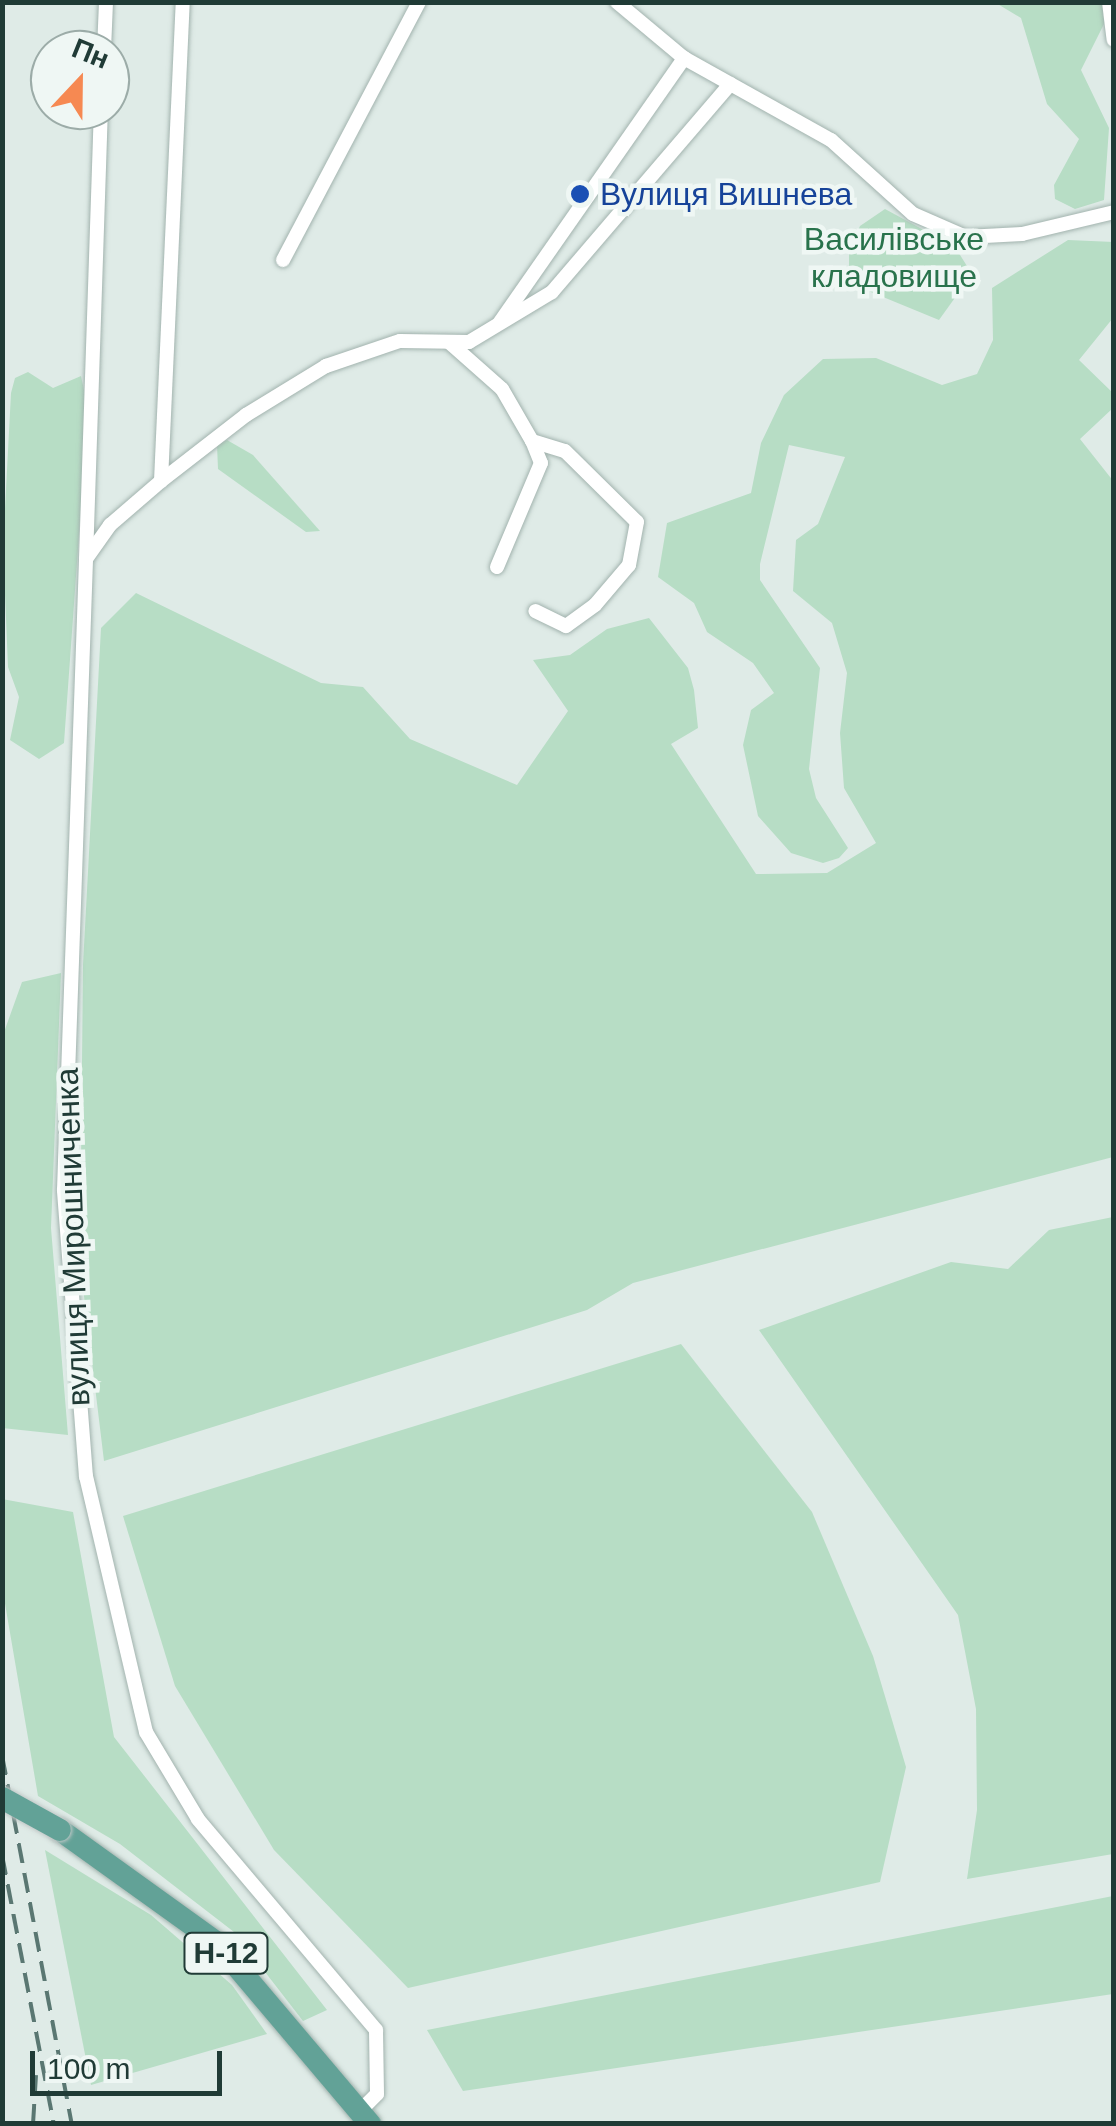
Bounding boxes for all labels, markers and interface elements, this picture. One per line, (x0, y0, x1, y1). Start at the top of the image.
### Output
north arrow (30, 30, 130, 130)
text: Пн (68, 32, 114, 75)
place label: Вулиця Вишнева (600, 175, 852, 213)
marker: Вулиця Вишнева (569, 183, 591, 205)
park label: Василівське кладовище (804, 221, 984, 296)
street label: вулиця Мирошниченка (48, 1067, 98, 1407)
road number: Н-12 (181, 1928, 271, 1978)
scale bar (35, 2031, 228, 2093)
text: 100 m (47, 2052, 130, 2085)

